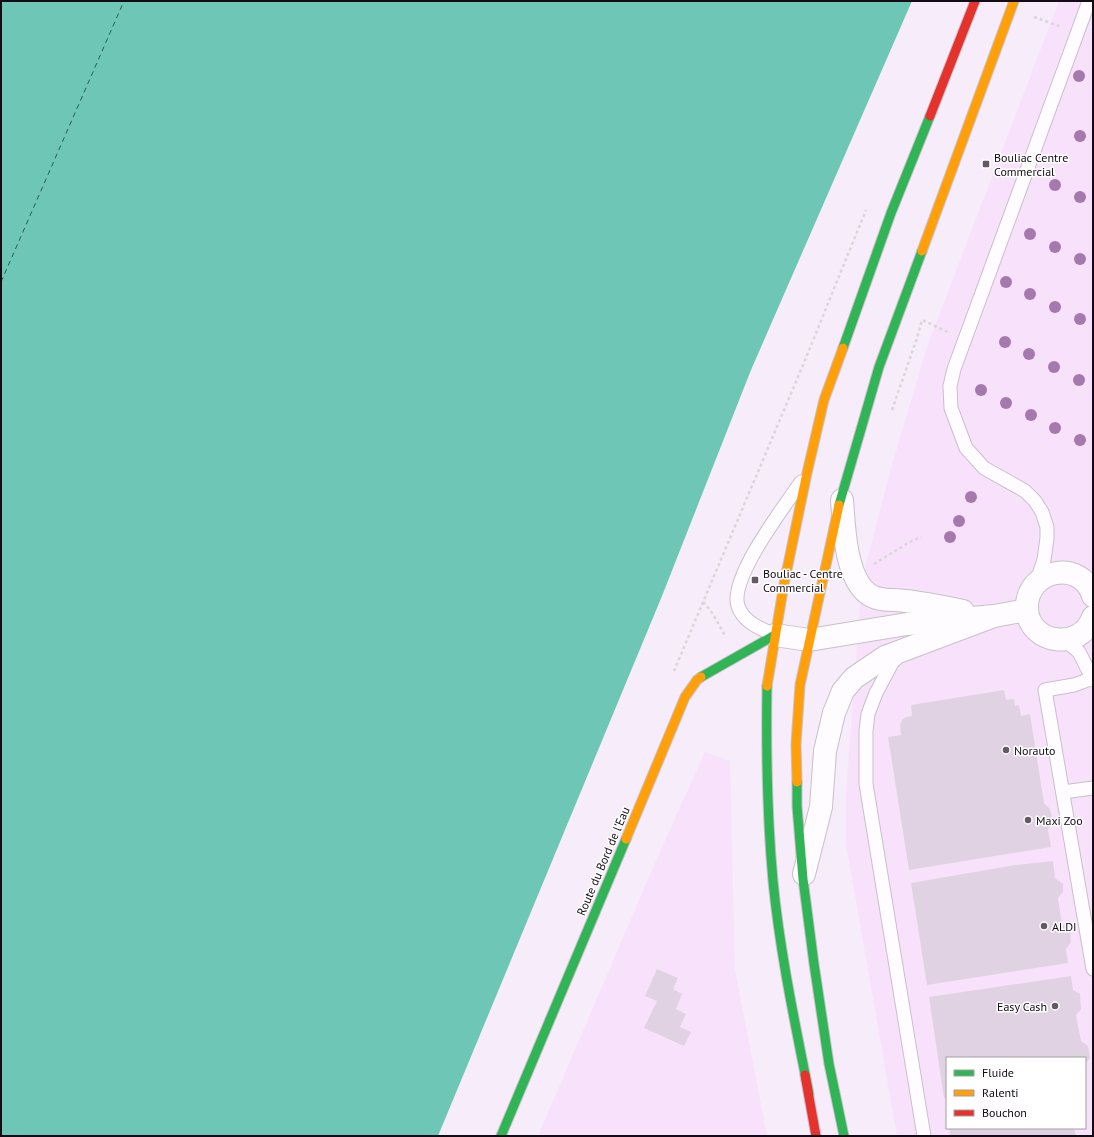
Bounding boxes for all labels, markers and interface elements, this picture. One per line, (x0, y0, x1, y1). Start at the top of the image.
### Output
place label: Bouliac Centre Commercial (994, 150, 1068, 179)
marker: Bouliac Centre Commercial (981, 159, 991, 169)
place label: Bouliac - Centre Commercial (763, 566, 843, 595)
marker: Bouliac - Centre Commercial (750, 575, 760, 585)
place label: Norauto (1014, 743, 1055, 758)
marker: Norauto (1001, 745, 1011, 755)
street label: Route du Bord de l'Eau (573, 804, 633, 918)
place label: Maxi Zoo (1036, 813, 1083, 828)
marker: Maxi Zoo (1023, 815, 1033, 825)
place label: ALDI (1052, 919, 1077, 934)
marker: ALDI (1039, 921, 1049, 931)
place label: Easy Cash (997, 999, 1047, 1014)
marker: Easy Cash (1050, 1001, 1060, 1011)
legend (946, 1057, 1086, 1129)
text: Fluide (982, 1065, 1014, 1080)
text: Ralenti (982, 1085, 1018, 1100)
text: Bouchon (982, 1105, 1027, 1120)

